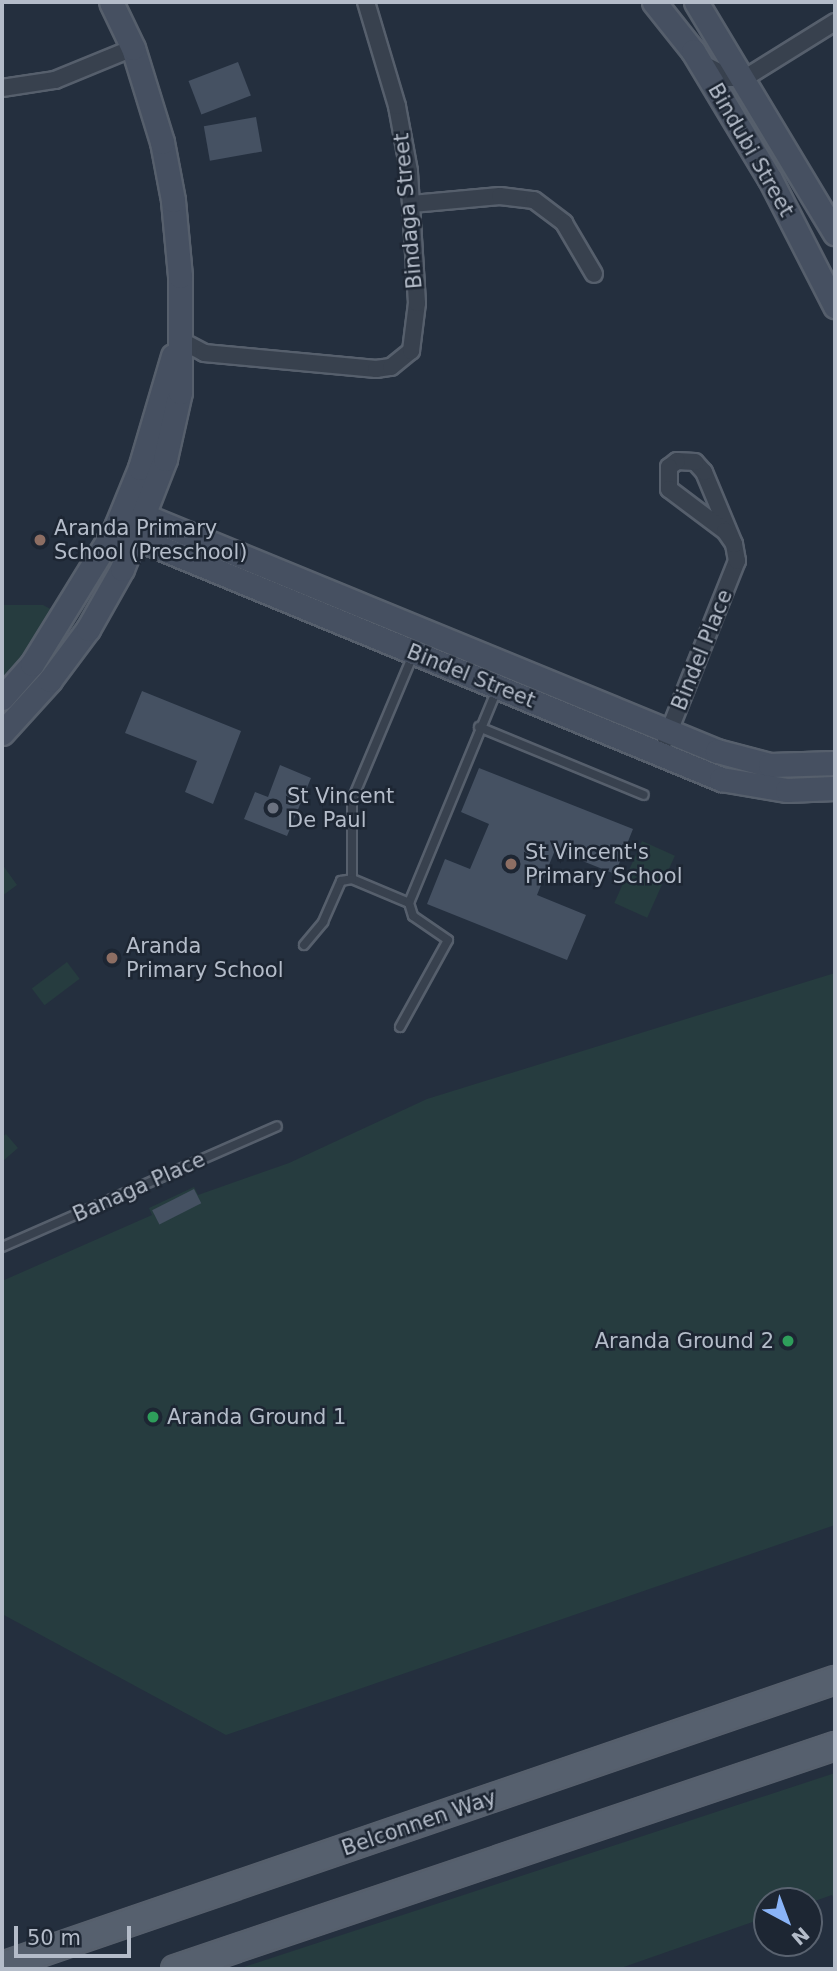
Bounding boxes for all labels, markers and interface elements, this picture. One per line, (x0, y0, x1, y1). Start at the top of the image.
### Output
street label: Bindubi Street (703, 79, 799, 221)
street label: Bindaga Street (389, 132, 427, 290)
place label: Aranda Primary School (Preschool) (54, 515, 247, 565)
marker: Aranda Primary School (Preschool) (32, 532, 48, 548)
street label: Bindel Place (666, 586, 738, 714)
street label: Bindel Street (403, 639, 539, 713)
place label: St Vincent De Paul (287, 783, 394, 833)
marker: St Vincent De Paul (265, 800, 281, 816)
place label: St Vincent's Primary School (525, 839, 683, 889)
marker: St Vincent's Primary School (503, 856, 519, 872)
place label: Aranda Primary School (126, 933, 284, 983)
marker: Aranda Primary School (104, 950, 120, 966)
street label: Banaga Place (69, 1147, 209, 1227)
place label: Aranda Ground 2 (595, 1328, 774, 1354)
marker: Aranda Ground 2 (780, 1333, 796, 1349)
place label: Aranda Ground 1 (167, 1404, 346, 1430)
marker: Aranda Ground 1 (145, 1409, 161, 1425)
street label: Belconnen Way (338, 1785, 500, 1861)
north arrow (753, 1887, 823, 1957)
scale bar (18, 1912, 135, 1956)
text: N (787, 1923, 814, 1950)
text: 50 m (27, 1926, 81, 1950)

